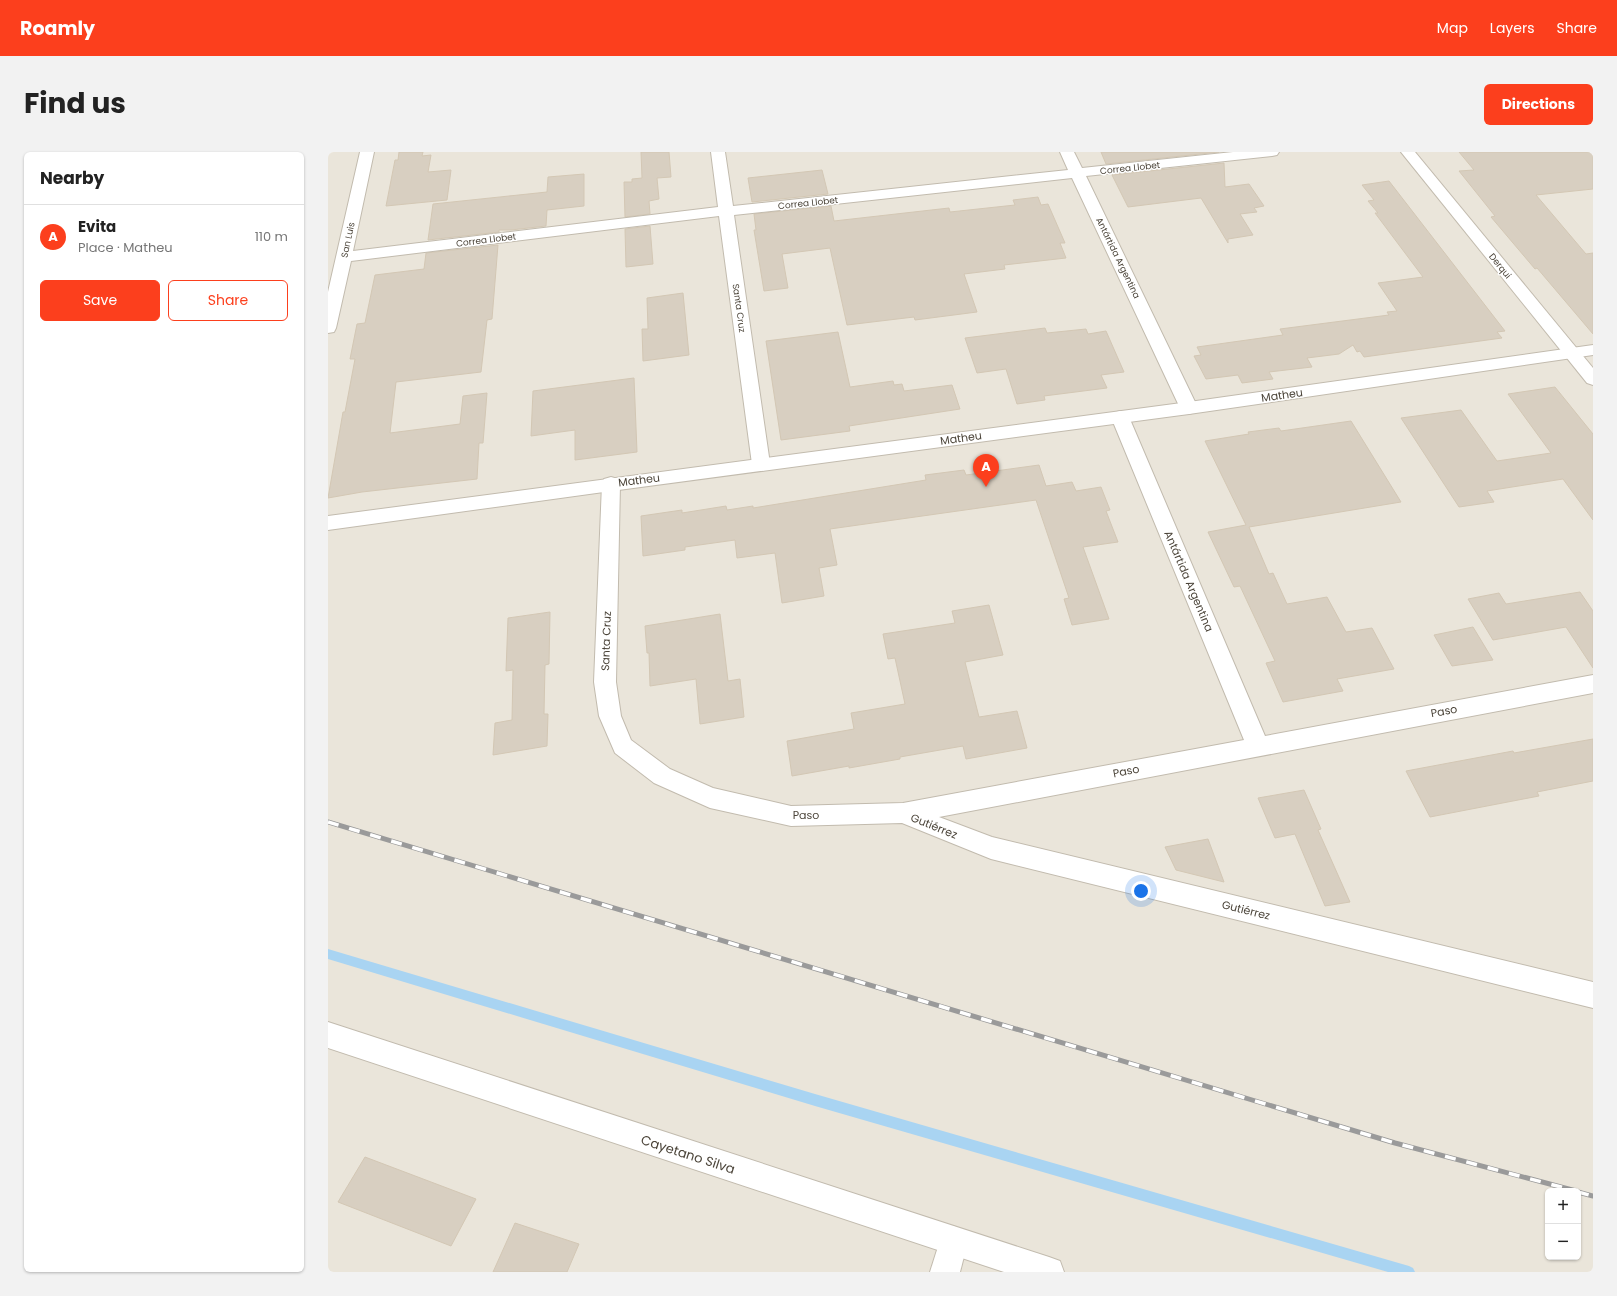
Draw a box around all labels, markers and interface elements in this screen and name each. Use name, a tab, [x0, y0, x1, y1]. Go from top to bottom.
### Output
text: Roamly	[20, 15, 95, 42]
text: Map	[1437, 18, 1468, 38]
text: Layers	[1490, 18, 1534, 38]
text: Share	[1556, 18, 1597, 38]
text: Find us	[24, 84, 126, 123]
button: Directions	[1484, 84, 1593, 125]
street label: Correa Llobet	[1099, 159, 1161, 177]
text: Nearby	[40, 166, 104, 190]
street label: Correa Llobet	[777, 194, 839, 212]
street label: Antártida Argentina	[1093, 215, 1143, 301]
text: Evita	[78, 216, 116, 237]
street label: San Luis	[338, 221, 358, 259]
text: A	[48, 227, 58, 246]
text: 110 m	[255, 227, 288, 246]
street label: Correa Llobet	[455, 230, 517, 250]
text: Place · Matheu	[78, 238, 173, 257]
street label: Derqui	[1486, 251, 1514, 281]
button: Save	[40, 280, 160, 321]
button: Share	[168, 280, 288, 321]
street label: Santa Cruz	[730, 283, 748, 333]
street label: Matheu	[1260, 384, 1304, 406]
street label: Matheu	[939, 427, 983, 449]
pin: A	[973, 454, 999, 487]
street label: Matheu	[617, 470, 661, 490]
street label: Antártida Argentina	[1160, 528, 1218, 634]
street label: Santa Cruz	[597, 611, 615, 671]
street label: Paso	[1430, 701, 1458, 721]
street label: Paso	[1111, 761, 1141, 781]
street label: Paso	[793, 807, 819, 823]
street label: Gutiérrez	[908, 809, 960, 843]
your location	[1131, 881, 1151, 901]
street label: Gutiérrez	[1220, 896, 1272, 924]
street label: Cayetano Silva	[638, 1130, 737, 1179]
map controls	[1545, 1188, 1581, 1260]
button: +	[1545, 1188, 1581, 1224]
button: −	[1545, 1224, 1581, 1260]

